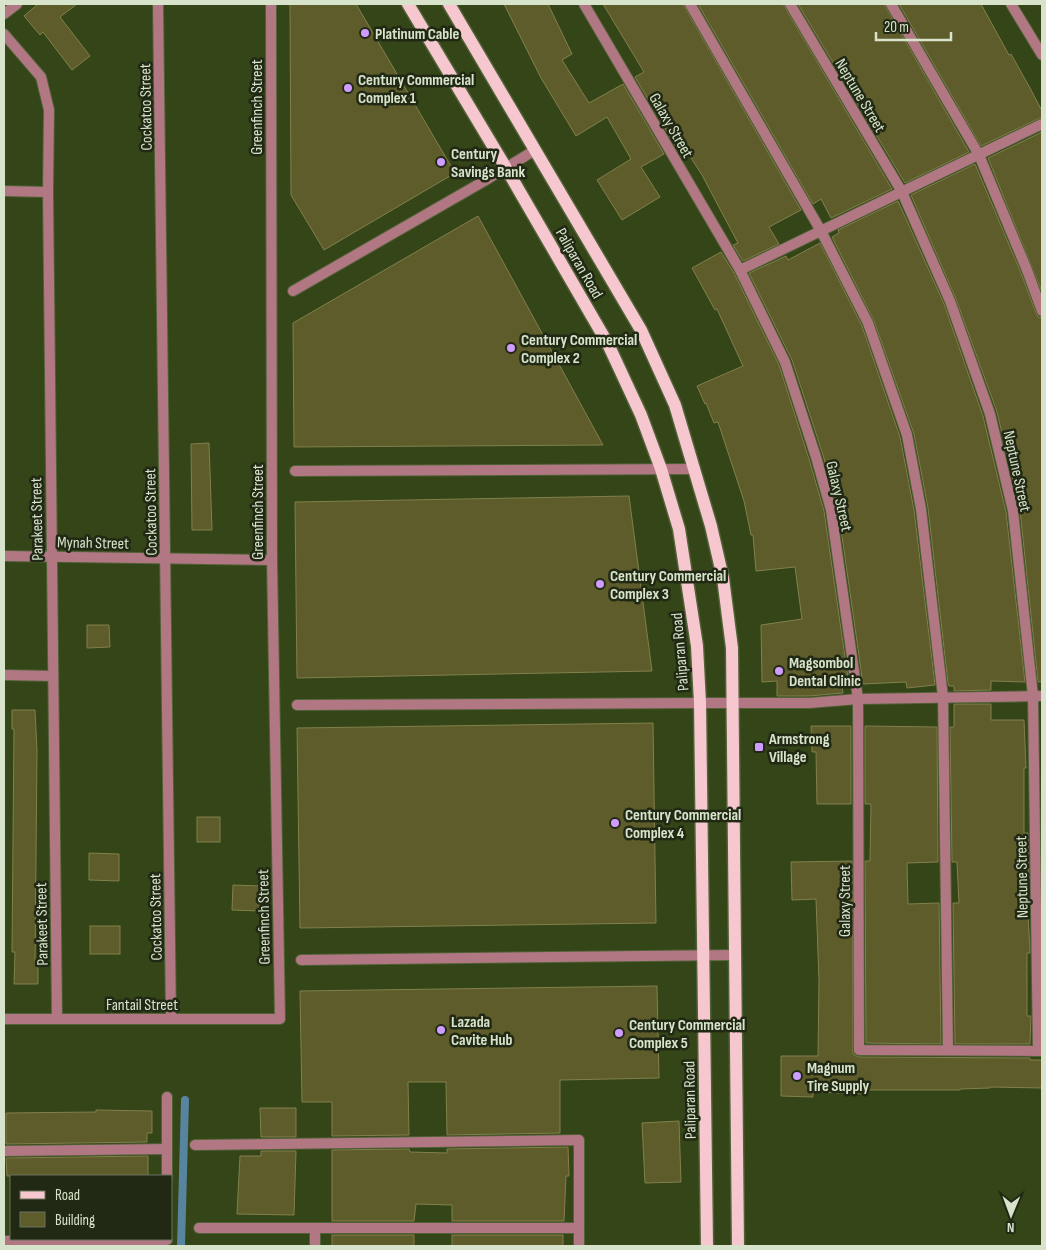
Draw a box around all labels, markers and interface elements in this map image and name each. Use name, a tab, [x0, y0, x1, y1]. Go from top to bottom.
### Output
scale bar	[876, 10, 951, 42]
text: 20 m	[884, 18, 909, 37]
place label: Platinum Cable	[375, 25, 460, 44]
marker: Platinum Cable	[359, 27, 371, 39]
street label: Neptune Street	[830, 56, 889, 136]
street label: Greenfinch Street	[248, 59, 267, 155]
street label: Cockatoo Street	[136, 63, 157, 151]
place label: Century Commercial Complex 1	[358, 71, 474, 108]
marker: Century Commercial Complex 1	[342, 82, 354, 94]
street label: Galaxy Street	[645, 90, 697, 162]
place label: Century Savings Bank	[451, 145, 525, 182]
marker: Century Savings Bank	[435, 156, 447, 168]
street label: Paliparan Road	[551, 225, 607, 302]
place label: Century Commercial Complex 2	[521, 331, 637, 368]
marker: Century Commercial Complex 2	[505, 342, 517, 354]
street label: Neptune Street	[999, 429, 1034, 514]
street label: Galaxy Street	[821, 459, 856, 534]
street label: Greenfinch Street	[249, 464, 268, 560]
street label: Cockatoo Street	[141, 468, 162, 556]
street label: Parakeet Street	[27, 477, 48, 561]
street label: Mynah Street	[57, 533, 129, 554]
place label: Century Commercial Complex 3	[610, 567, 726, 604]
marker: Century Commercial Complex 3	[594, 578, 606, 590]
street label: Paliparan Road	[668, 612, 693, 692]
place label: Magsombol Dental Clinic	[789, 654, 861, 691]
marker: Magsombol Dental Clinic	[773, 665, 785, 677]
place label: Armstrong Village	[768, 730, 830, 767]
marker: Armstrong Village	[753, 741, 765, 753]
place label: Century Commercial Complex 4	[625, 806, 741, 843]
marker: Century Commercial Complex 4	[609, 817, 621, 829]
street label: Neptune Street	[1012, 836, 1033, 918]
street label: Galaxy Street	[836, 865, 855, 937]
street label: Greenfinch Street	[254, 869, 275, 965]
street label: Cockatoo Street	[146, 873, 167, 961]
street label: Parakeet Street	[32, 882, 53, 966]
street label: Fantail Street	[106, 996, 178, 1015]
place label: Lazada Cavite Hub	[451, 1013, 512, 1050]
place label: Century Commercial Complex 5	[629, 1016, 745, 1053]
marker: Lazada Cavite Hub	[435, 1024, 447, 1036]
marker: Century Commercial Complex 5	[613, 1027, 625, 1039]
place label: Magnum Tire Supply	[807, 1059, 870, 1096]
street label: Paliparan Road	[680, 1061, 701, 1139]
marker: Magnum Tire Supply	[791, 1070, 803, 1082]
legend	[10, 1175, 172, 1240]
text: Road	[55, 1186, 80, 1205]
north arrow	[986, 1190, 1036, 1240]
text: Building	[55, 1211, 95, 1230]
text: N	[1007, 1219, 1015, 1236]

